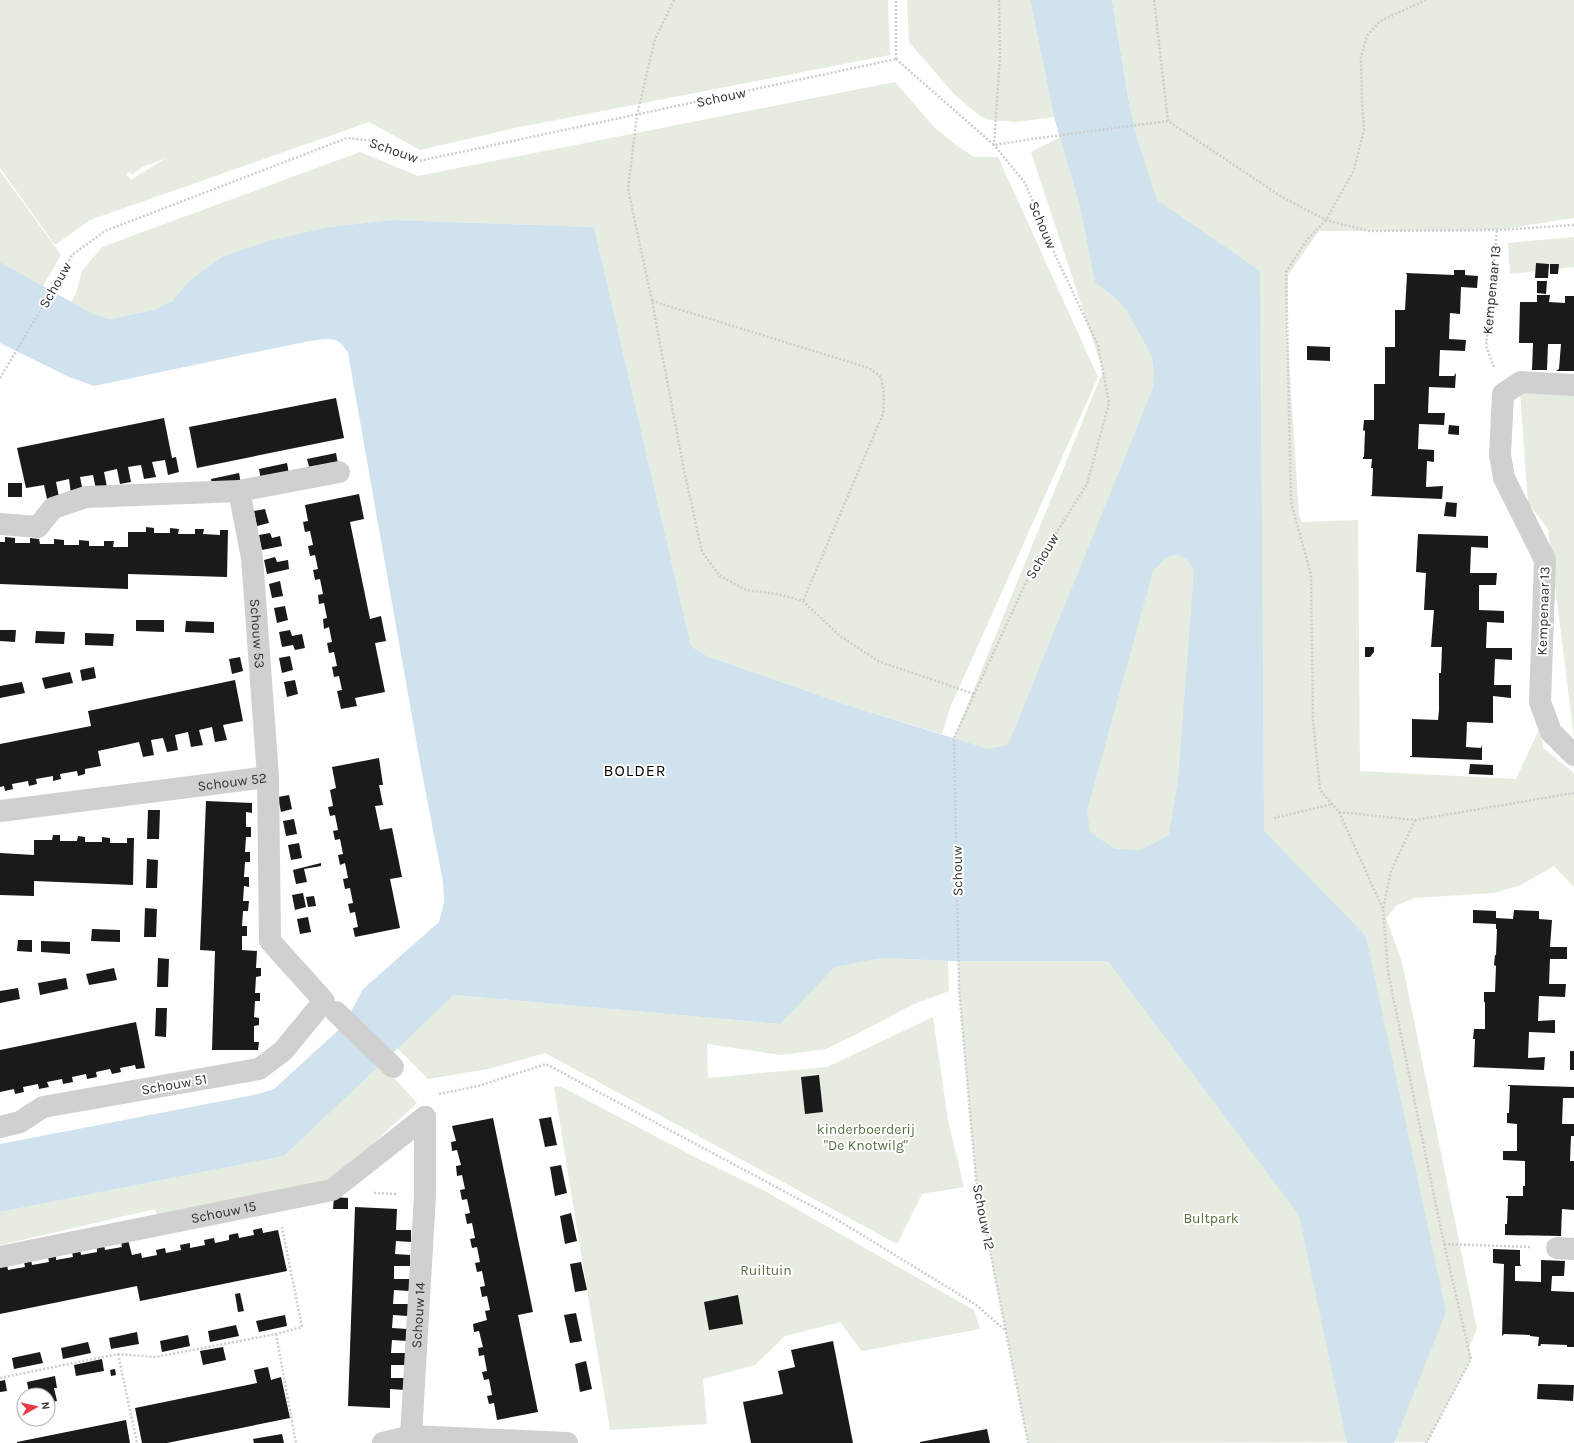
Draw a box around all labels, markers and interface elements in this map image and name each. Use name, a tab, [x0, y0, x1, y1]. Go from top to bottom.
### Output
street label: Schouw	[695, 84, 748, 111]
street label: Schouw	[367, 134, 420, 167]
street label: Schouw	[1025, 199, 1060, 252]
street label: Kempenaar 13	[1479, 244, 1505, 335]
street label: Schouw	[35, 259, 75, 311]
street label: Schouw	[1022, 530, 1063, 582]
street label: Kempenaar 13	[1533, 566, 1554, 656]
street label: Schouw 53	[246, 598, 268, 669]
district label: BOLDER	[603, 761, 667, 780]
street label: Schouw 52	[197, 769, 268, 795]
street label: Schouw	[949, 846, 966, 896]
street label: Schouw 51	[140, 1070, 208, 1099]
park label: kinderboerderij "De Knotwilg"	[817, 1121, 915, 1154]
street label: Schouw 12	[969, 1183, 998, 1251]
street label: Schouw 15	[189, 1197, 258, 1227]
park label: Bultpark	[1183, 1210, 1239, 1227]
park label: Ruiltuin	[740, 1262, 792, 1279]
street label: Schouw 14	[408, 1281, 429, 1349]
north arrow	[16, 1387, 56, 1427]
text: N	[38, 1401, 52, 1410]

